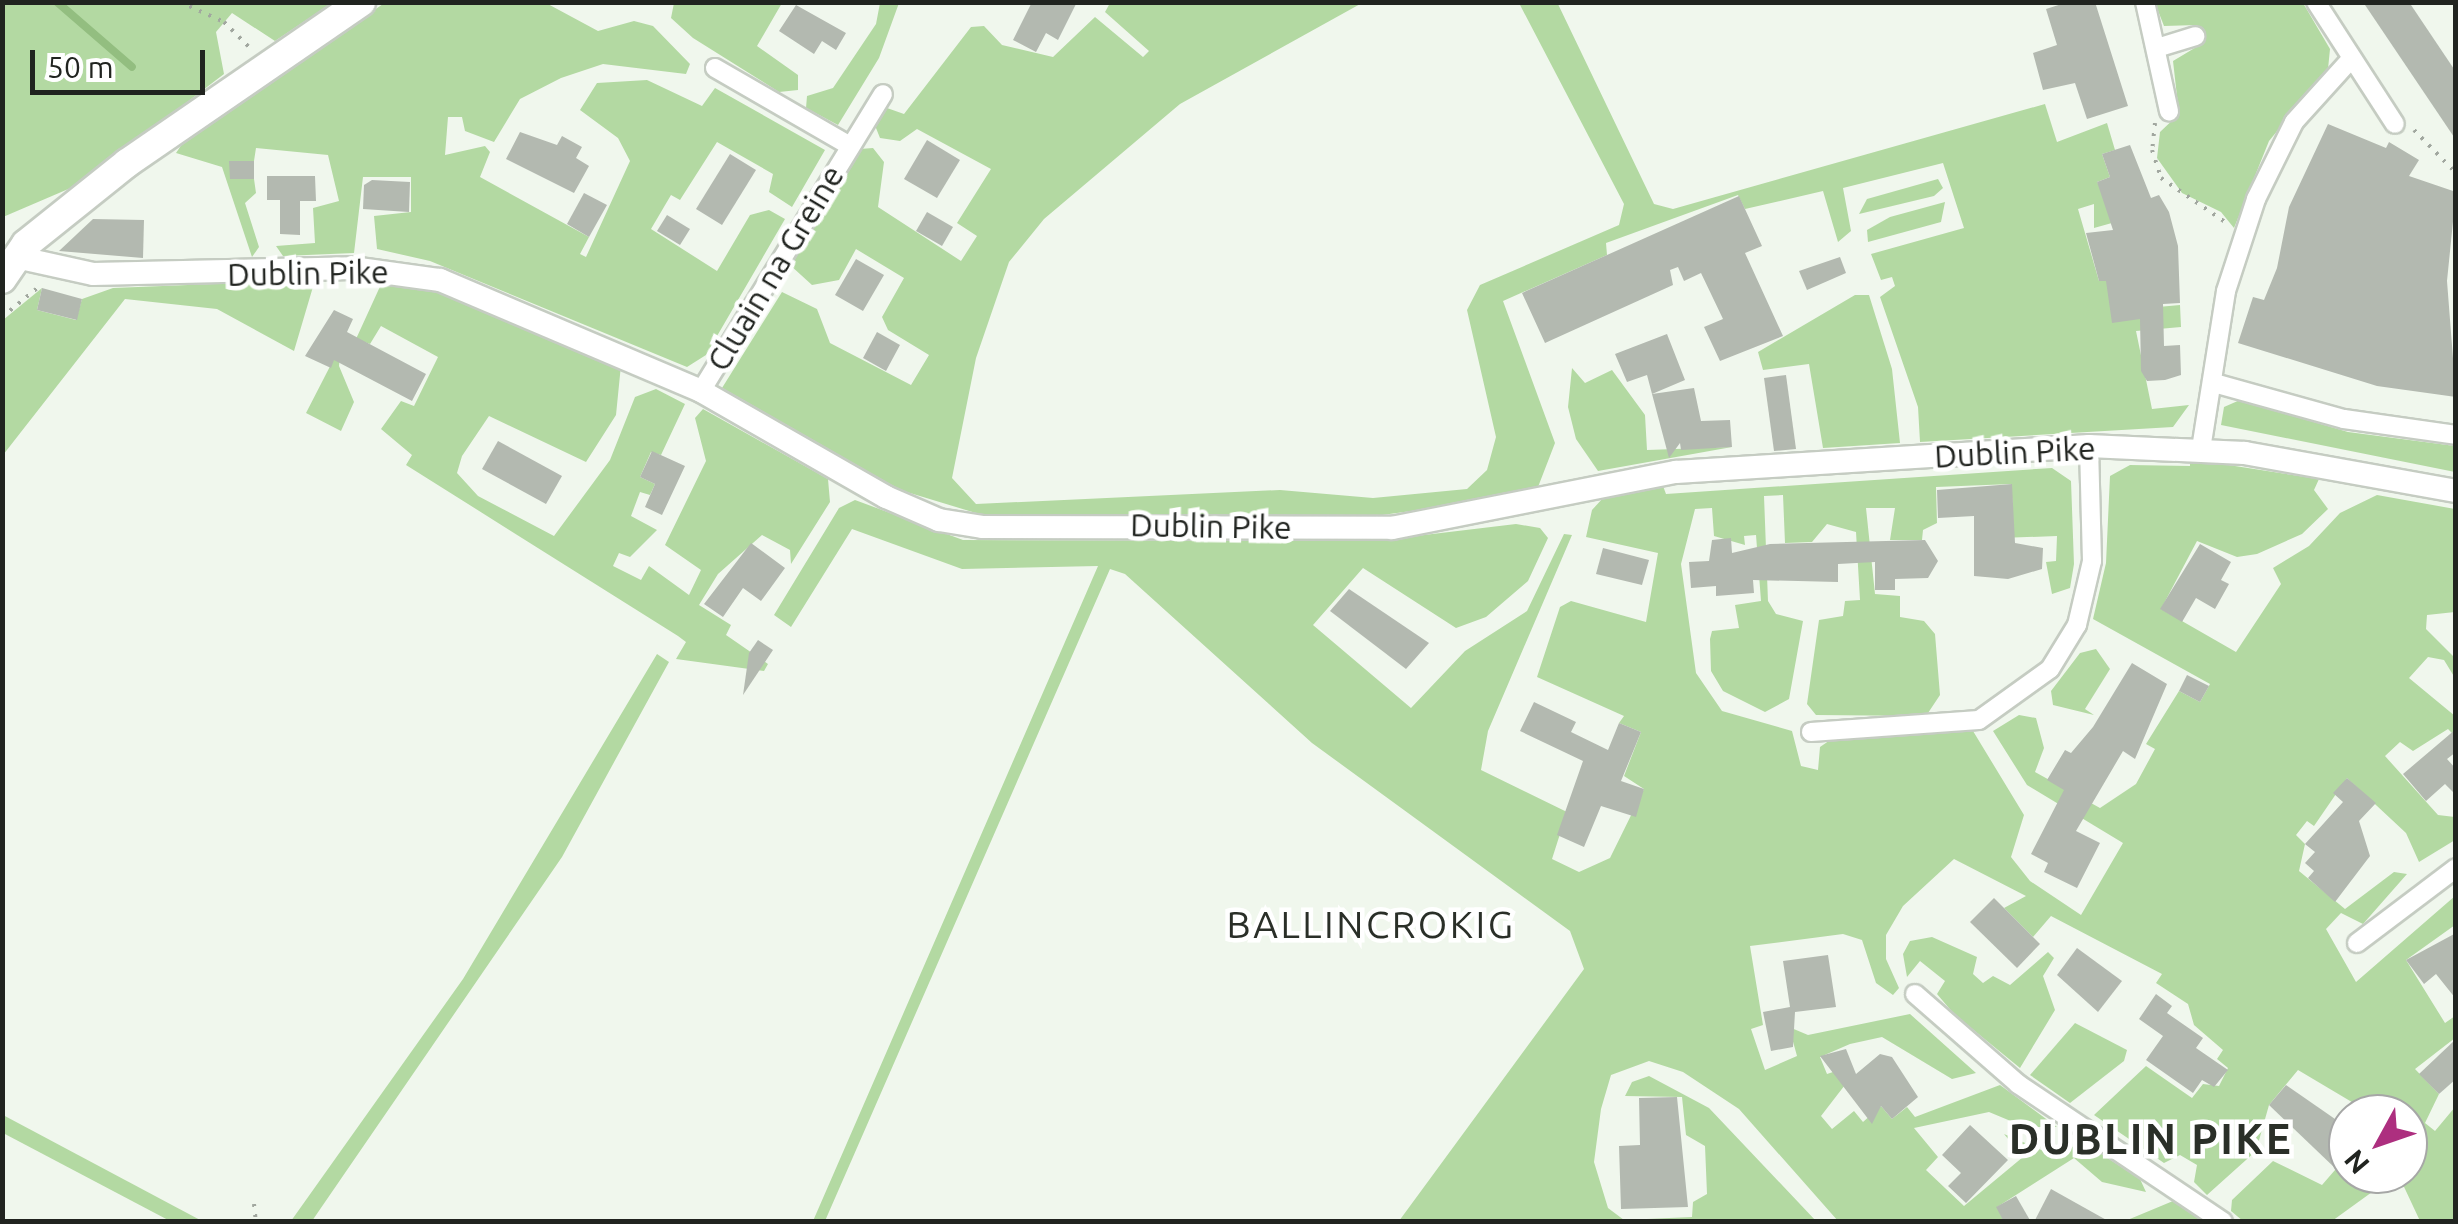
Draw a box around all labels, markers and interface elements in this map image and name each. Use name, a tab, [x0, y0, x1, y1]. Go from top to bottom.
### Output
scale bar	[35, 30, 210, 92]
text: 50 m	[47, 50, 114, 84]
street label: Cluain na Greine	[699, 158, 851, 378]
street label: Dublin Pike	[227, 252, 389, 294]
street label: Dublin Pike	[1933, 429, 2097, 475]
street label: Dublin Pike	[1130, 505, 1292, 547]
district label: BALLINCROKIG	[1227, 902, 1515, 948]
north arrow	[2328, 1094, 2428, 1194]
district label: DUBLIN PIKE	[2009, 1114, 2293, 1164]
text: N	[2338, 1144, 2375, 1180]

